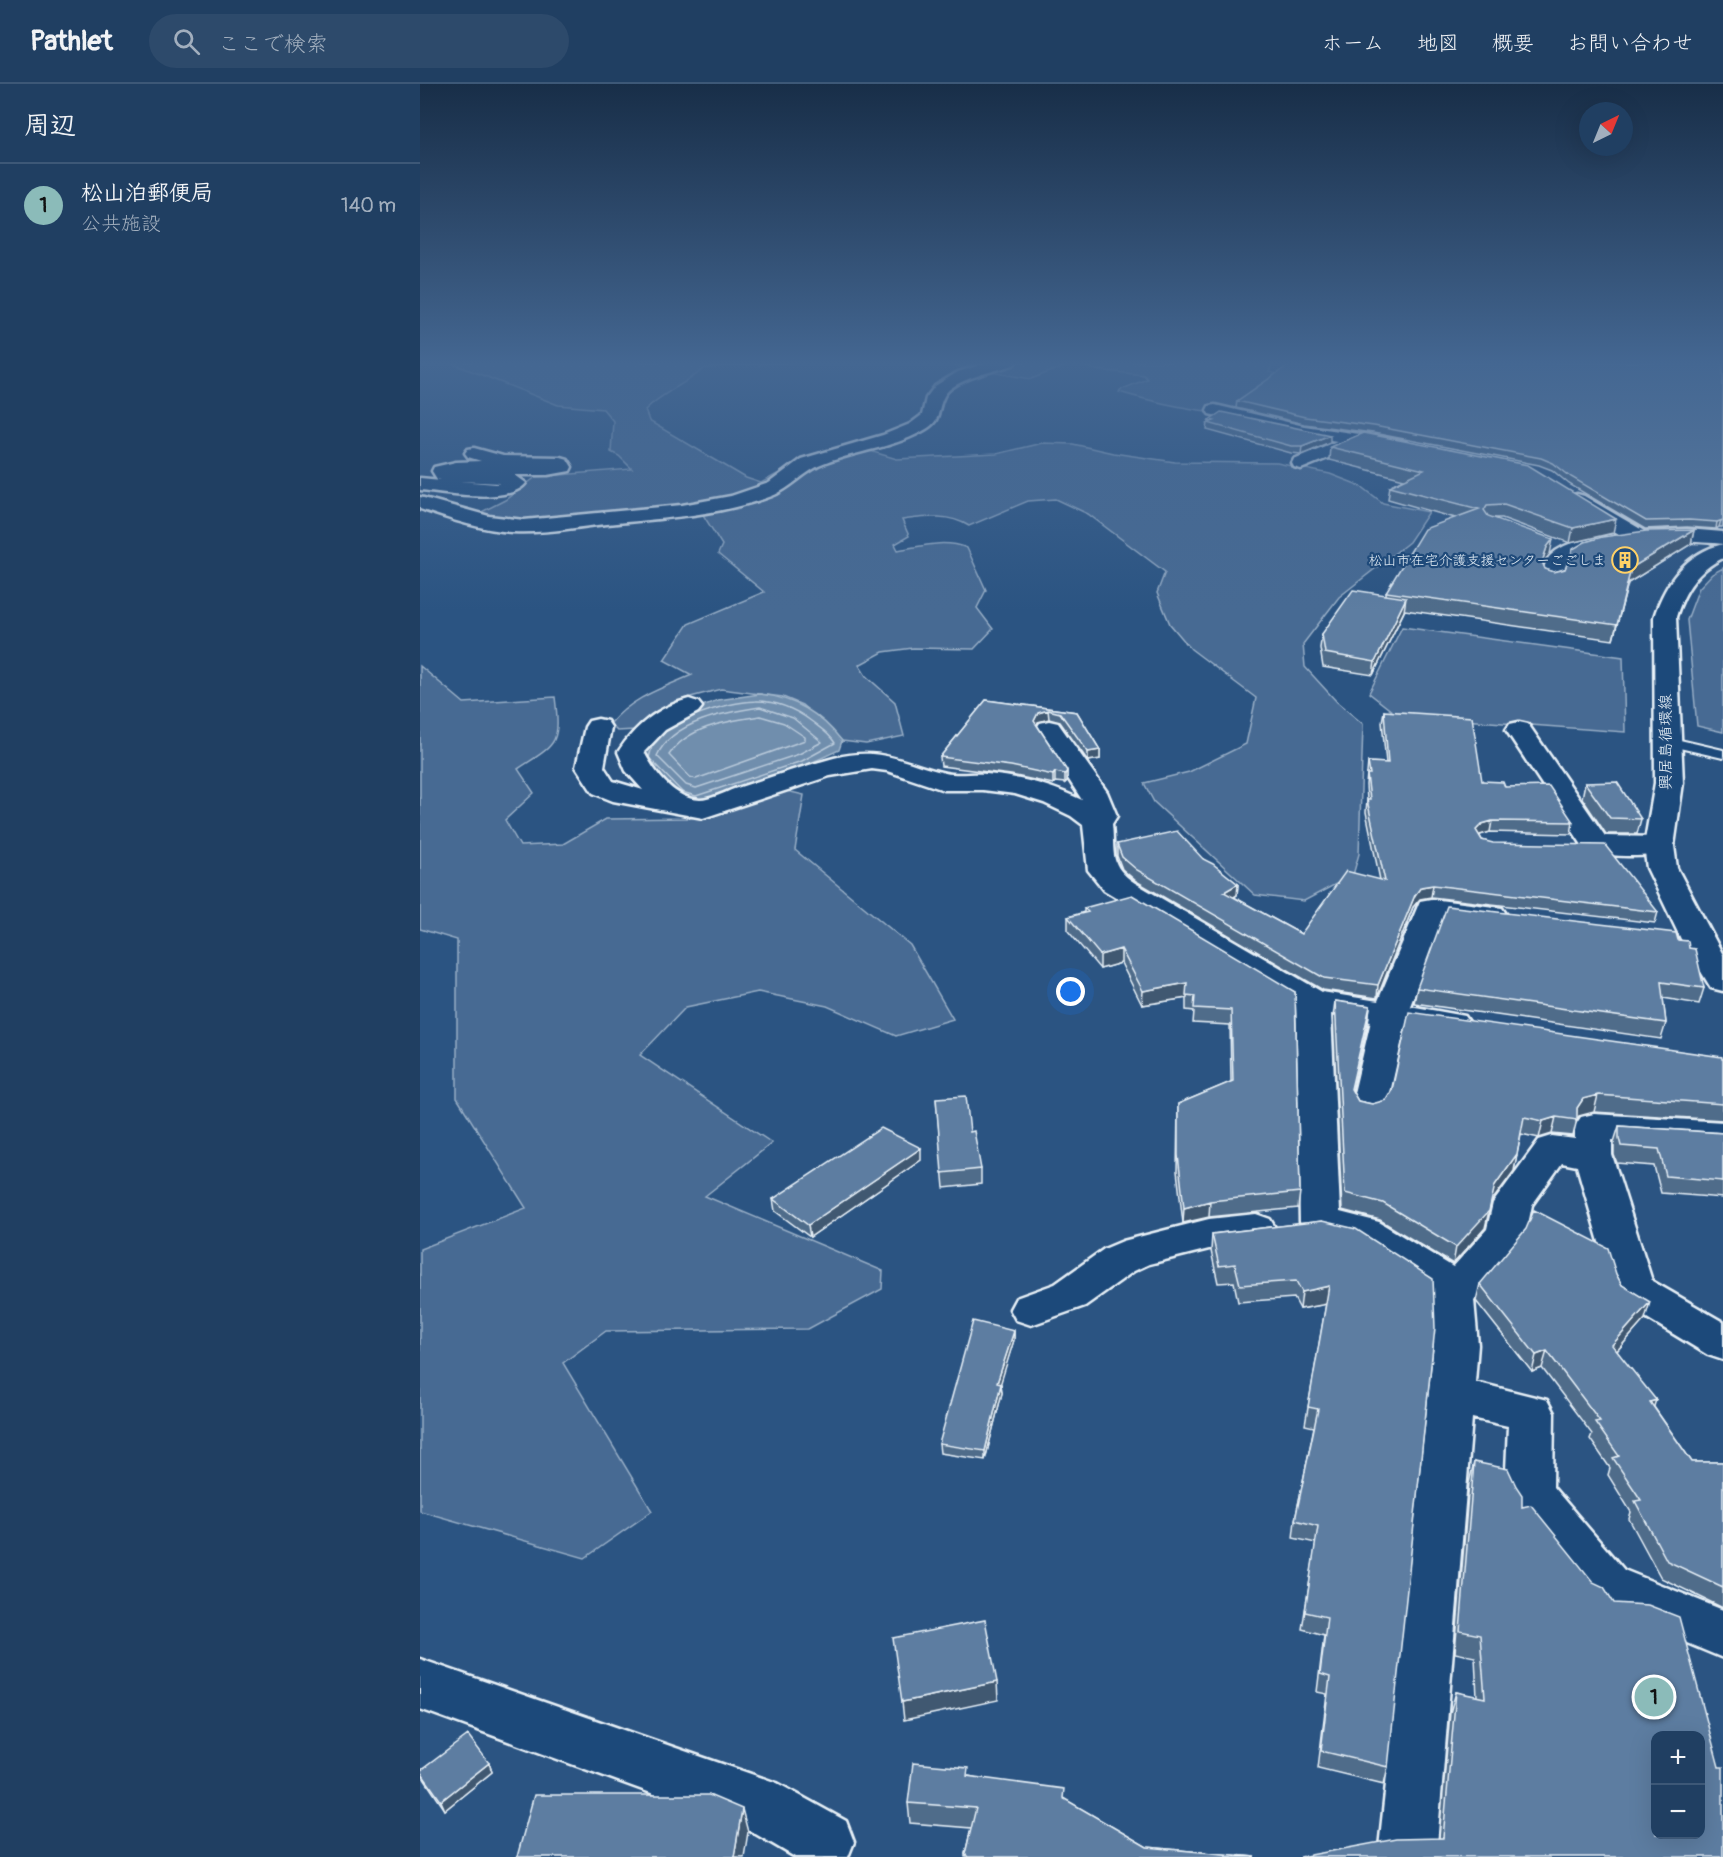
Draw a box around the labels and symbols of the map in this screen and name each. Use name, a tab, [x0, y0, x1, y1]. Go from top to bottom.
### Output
north arrow	[1579, 102, 1633, 156]
building icon: 松山市在宅介護支援センターごごしま	[1610, 545, 1640, 575]
place label: 松山市在宅介護支援センターごごしま	[1369, 552, 1606, 569]
street label: 興居島循環線	[1656, 694, 1676, 790]
your location	[1056, 977, 1085, 1006]
pin: 1	[1634, 1674, 1674, 1720]

